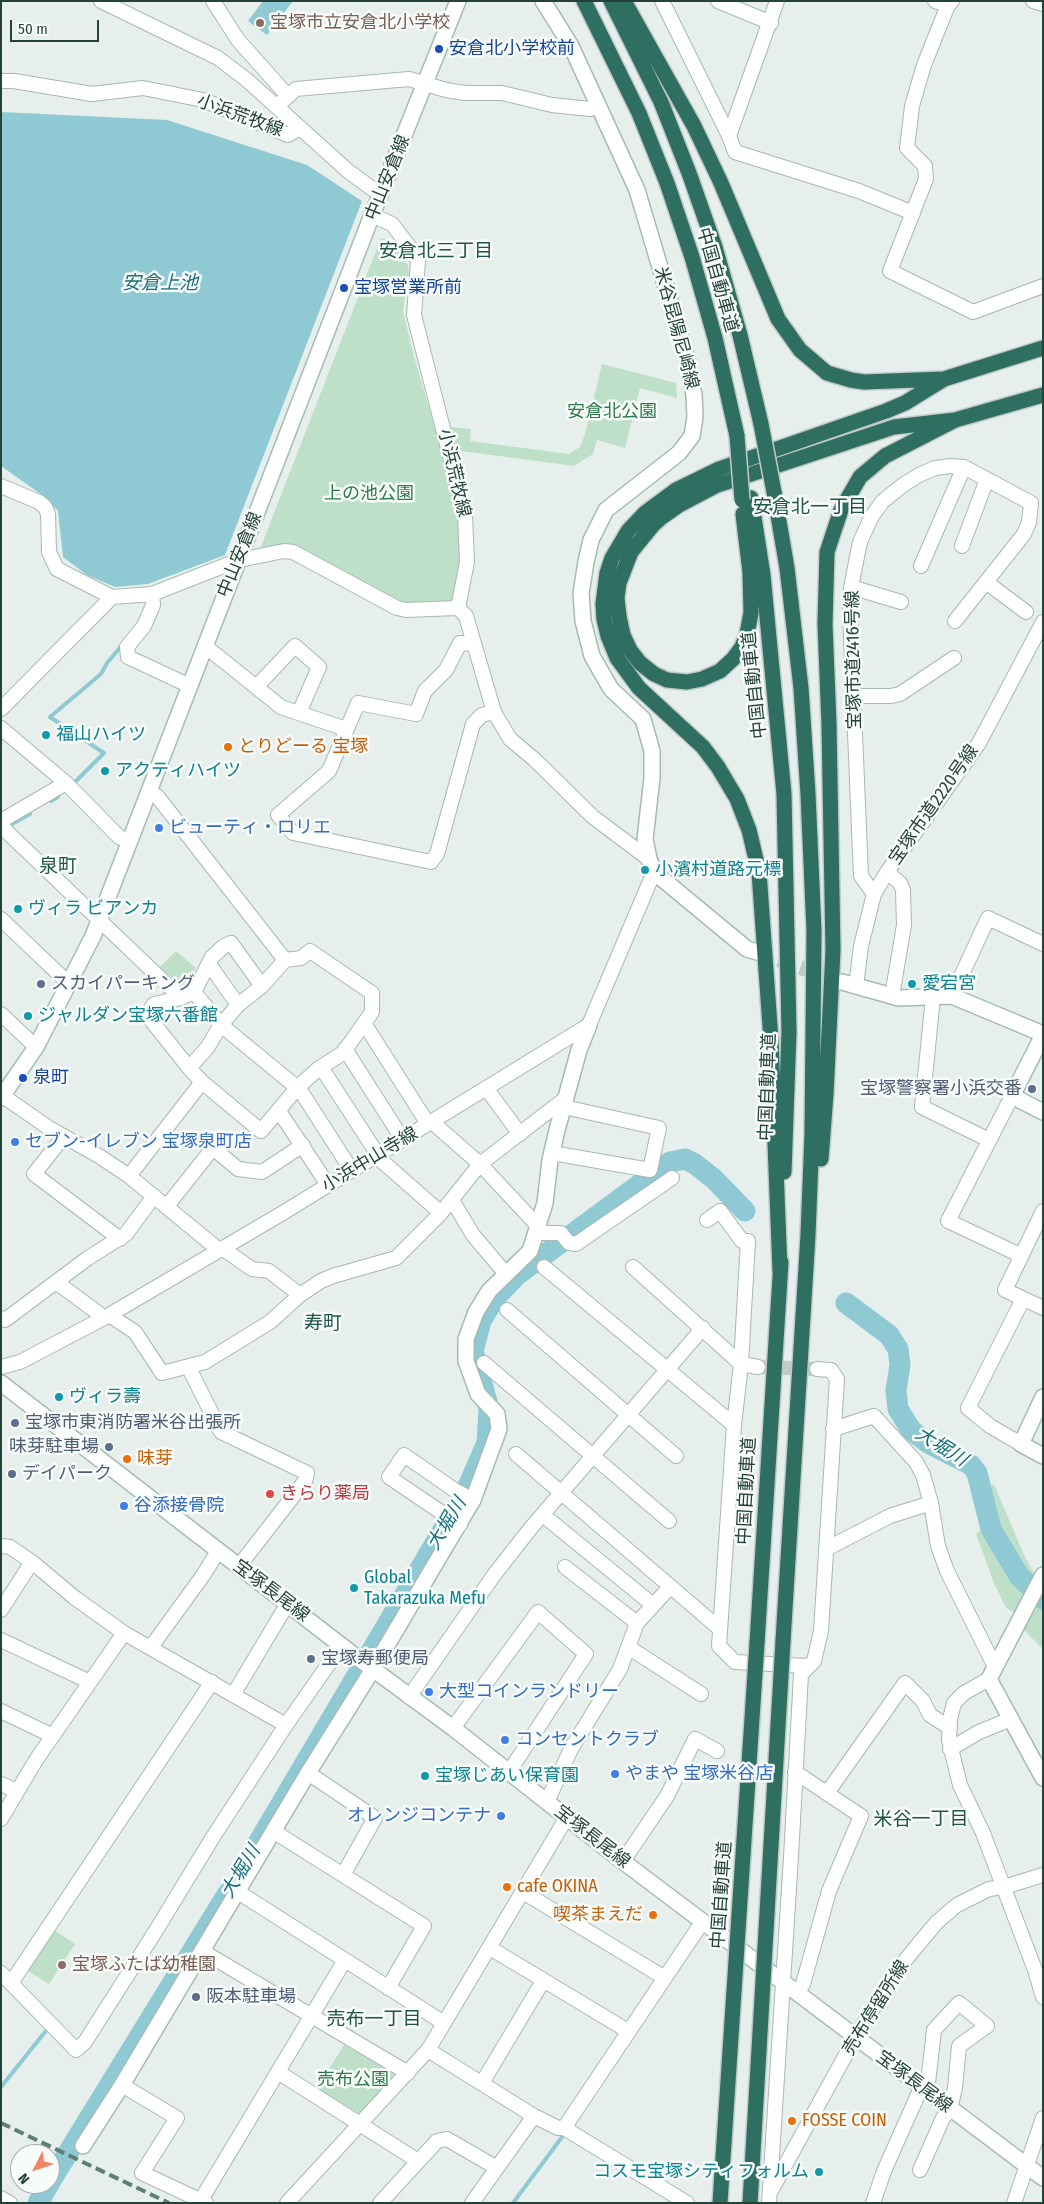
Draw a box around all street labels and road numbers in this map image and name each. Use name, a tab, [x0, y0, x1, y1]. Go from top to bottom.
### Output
street label: 小浜荒牧線	[194, 90, 286, 142]
street label: 中山安倉線	[361, 132, 415, 224]
street label: 中国自動車道	[692, 225, 742, 335]
street label: 米谷昆陽尼崎線	[649, 264, 703, 392]
street label: 小浜荒牧線	[433, 427, 475, 519]
street label: 中山安倉線	[213, 509, 267, 601]
street label: 宝塚市道2416号線	[842, 590, 866, 730]
street label: 中国自動車道	[739, 630, 771, 740]
street label: 宝塚市道2220号線	[885, 741, 983, 869]
street label: 中国自動車道	[755, 1033, 781, 1141]
street label: 小浜中山寺線	[318, 1123, 422, 1197]
street label: 中国自動車道	[733, 1437, 761, 1545]
street label: 宝塚長尾線	[229, 1555, 313, 1627]
street label: 宝塚長尾線	[550, 1801, 634, 1873]
street label: 中国自動車道	[707, 1840, 737, 1950]
street label: 売布停留所線	[838, 1956, 914, 2060]
street label: 宝塚長尾線	[872, 2046, 956, 2118]

